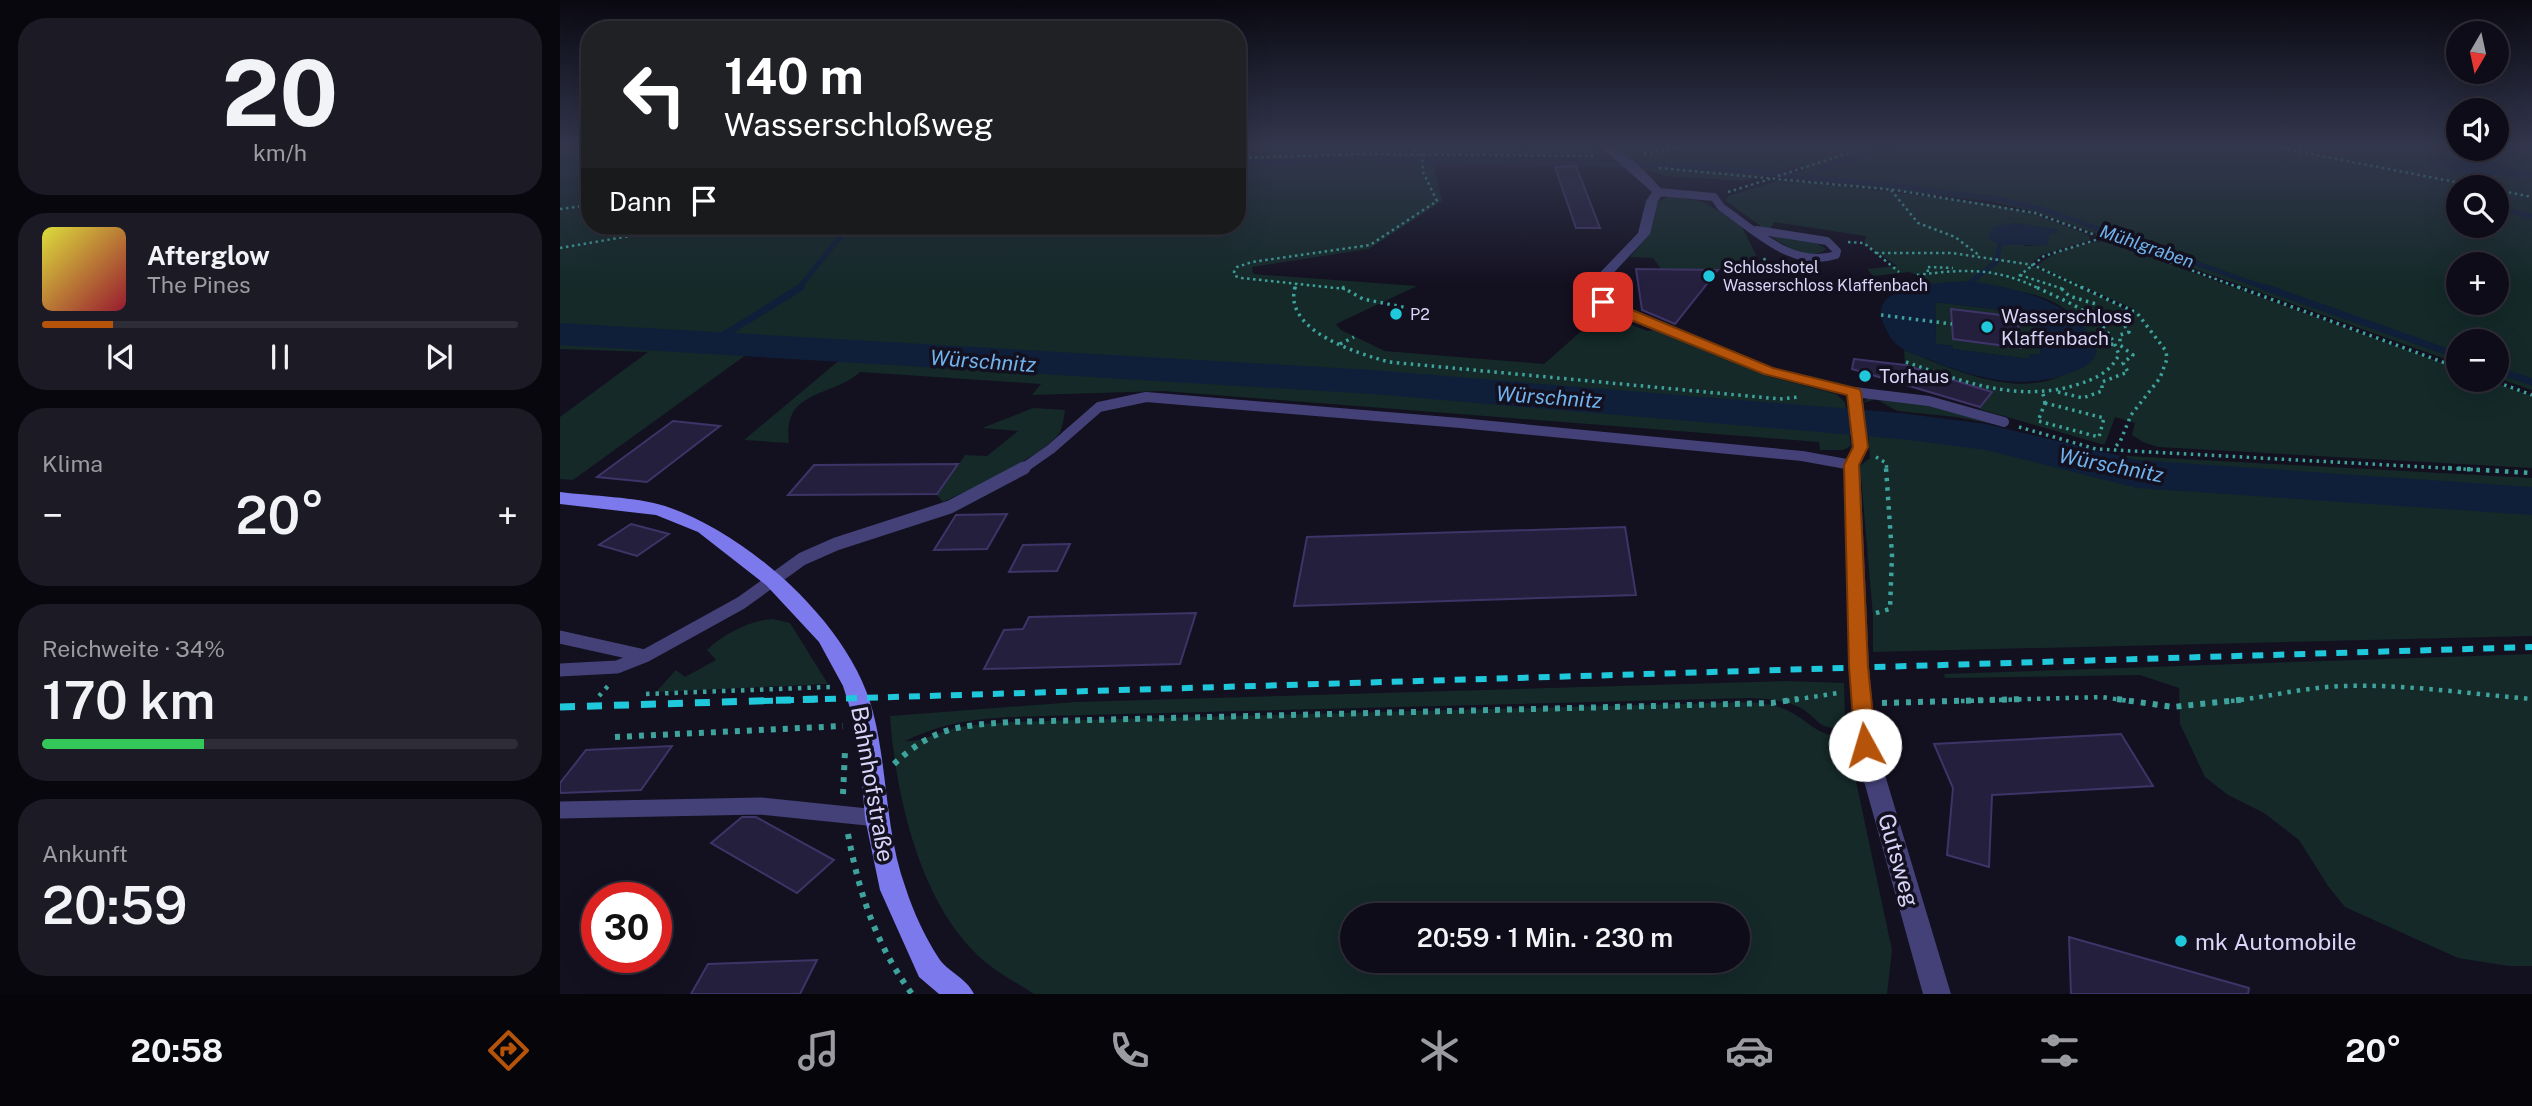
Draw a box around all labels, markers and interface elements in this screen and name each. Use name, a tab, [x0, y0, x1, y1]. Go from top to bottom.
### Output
north arrow	[2446, 21, 2510, 84]
map controls	[2446, 21, 2509, 392]
text: 20	[222, 40, 338, 146]
text: 140 m	[724, 47, 864, 105]
icon: left	[609, 49, 700, 140]
button: sound	[2446, 98, 2509, 161]
text: Wasserschloßweg	[724, 106, 994, 143]
text: km/h	[253, 139, 307, 166]
button: search	[2446, 175, 2509, 238]
icon: arrive	[685, 182, 723, 220]
text: Dann	[609, 186, 671, 217]
water label: Mühlgraben	[2097, 220, 2197, 272]
text: Afterglow	[147, 240, 270, 271]
button: +	[2446, 252, 2509, 315]
place label: Schlosshotel Wasserschloss Klaffenbach	[1723, 258, 1928, 295]
marker: Schlosshotel Wasserschloss Klaffenbach	[1701, 268, 1717, 284]
text: The Pines	[147, 271, 251, 298]
pin	[1573, 272, 1633, 332]
icon: arrive	[1584, 283, 1622, 321]
place label: P2	[1410, 305, 1430, 324]
place label: Wasserschloss Klaffenbach	[2001, 305, 2132, 349]
marker: P2	[1388, 306, 1404, 322]
marker: Wasserschloss Klaffenbach	[1979, 319, 1995, 335]
button: −	[2446, 329, 2509, 392]
icon: previous	[102, 338, 140, 376]
icon: pause	[261, 338, 299, 376]
icon: next	[420, 338, 458, 376]
water label: Würschnitz	[929, 345, 1037, 377]
place label: Torhaus	[1879, 365, 1949, 387]
marker: Torhaus	[1857, 368, 1873, 384]
water label: Würschnitz	[1495, 381, 1603, 413]
water label: Würschnitz	[2056, 443, 2166, 487]
text: Klima	[42, 450, 103, 477]
text: 20°	[235, 485, 325, 546]
text: −	[42, 493, 63, 538]
text: +	[497, 493, 518, 538]
text: Reichweite · 34%	[42, 635, 225, 662]
text: 170 km	[42, 670, 215, 731]
street label: Bahnhofstraße	[846, 704, 900, 864]
position arrow	[1828, 708, 1902, 782]
street label: Gutsweg	[1873, 810, 1925, 910]
text: Ankunft	[42, 840, 128, 867]
text: 20:59	[42, 875, 188, 936]
speed limit sign: 30	[581, 882, 672, 973]
text: 20:59 · 1 Min. · 230 m	[1417, 922, 1673, 953]
place label: mk Automobile	[2195, 928, 2356, 955]
marker: mk Automobile	[2173, 933, 2189, 949]
icon: directions	[484, 1026, 533, 1075]
icon: music	[794, 1026, 843, 1075]
icon: phone	[1105, 1026, 1154, 1075]
icon: climate	[1415, 1026, 1464, 1075]
icon: car	[1725, 1026, 1774, 1075]
icon: filters	[2035, 1026, 2084, 1075]
text: 20:58	[131, 1032, 223, 1069]
text: 20°	[2345, 1032, 2401, 1069]

